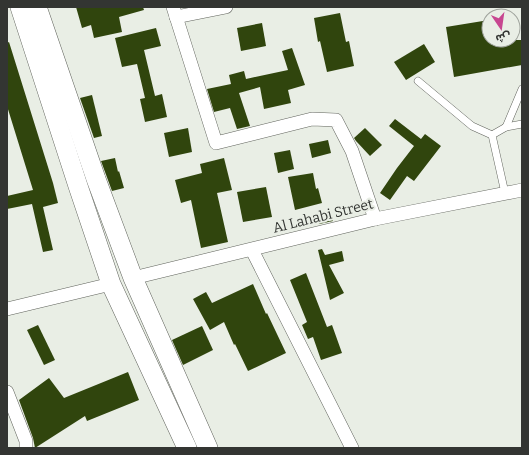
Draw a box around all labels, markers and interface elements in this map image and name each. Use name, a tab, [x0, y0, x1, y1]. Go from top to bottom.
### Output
north arrow	[481, 8, 521, 48]
text: ش	[494, 29, 512, 45]
street label: Al Lahabi Street	[271, 195, 375, 237]

